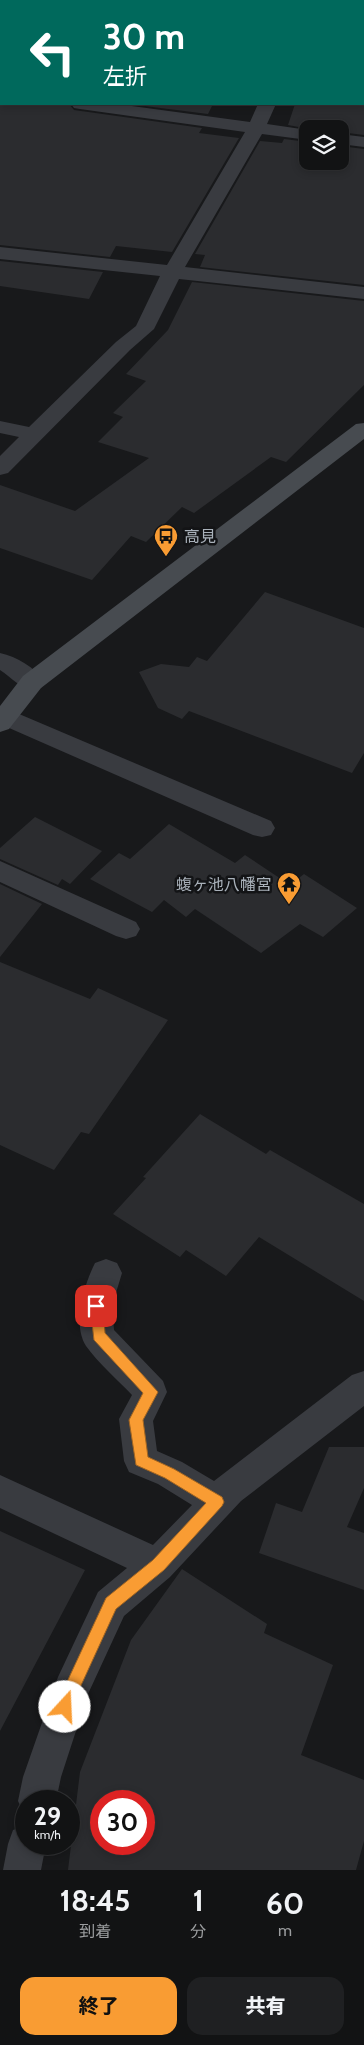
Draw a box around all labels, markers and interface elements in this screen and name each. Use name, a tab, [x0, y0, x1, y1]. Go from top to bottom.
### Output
text: 30 m	[103, 15, 185, 58]
icon: left	[20, 20, 85, 85]
text: 左折	[103, 63, 147, 90]
map controls	[299, 120, 349, 170]
button: layers	[299, 120, 349, 170]
bus stop icon: 高見	[153, 523, 179, 557]
place label: 高見	[184, 527, 216, 546]
temple icon: 蝮ヶ池八幡宮	[276, 871, 302, 905]
place label: 蝮ヶ池八幡宮	[176, 875, 272, 894]
pin	[75, 1285, 117, 1327]
icon: arrive	[82, 1292, 110, 1320]
position arrow	[38, 1680, 90, 1732]
speed limit sign: 30	[90, 1790, 155, 1855]
text: 29	[34, 1801, 61, 1831]
text: km/h	[34, 1827, 61, 1842]
text: 18:45	[60, 1882, 130, 1919]
text: 1	[193, 1882, 204, 1919]
text: 60	[266, 1885, 304, 1922]
text: m	[278, 1921, 292, 1940]
text: 到着	[79, 1922, 111, 1941]
text: 分	[190, 1922, 206, 1941]
button: 終了	[20, 1977, 177, 2035]
button: 共有	[187, 1977, 344, 2035]

